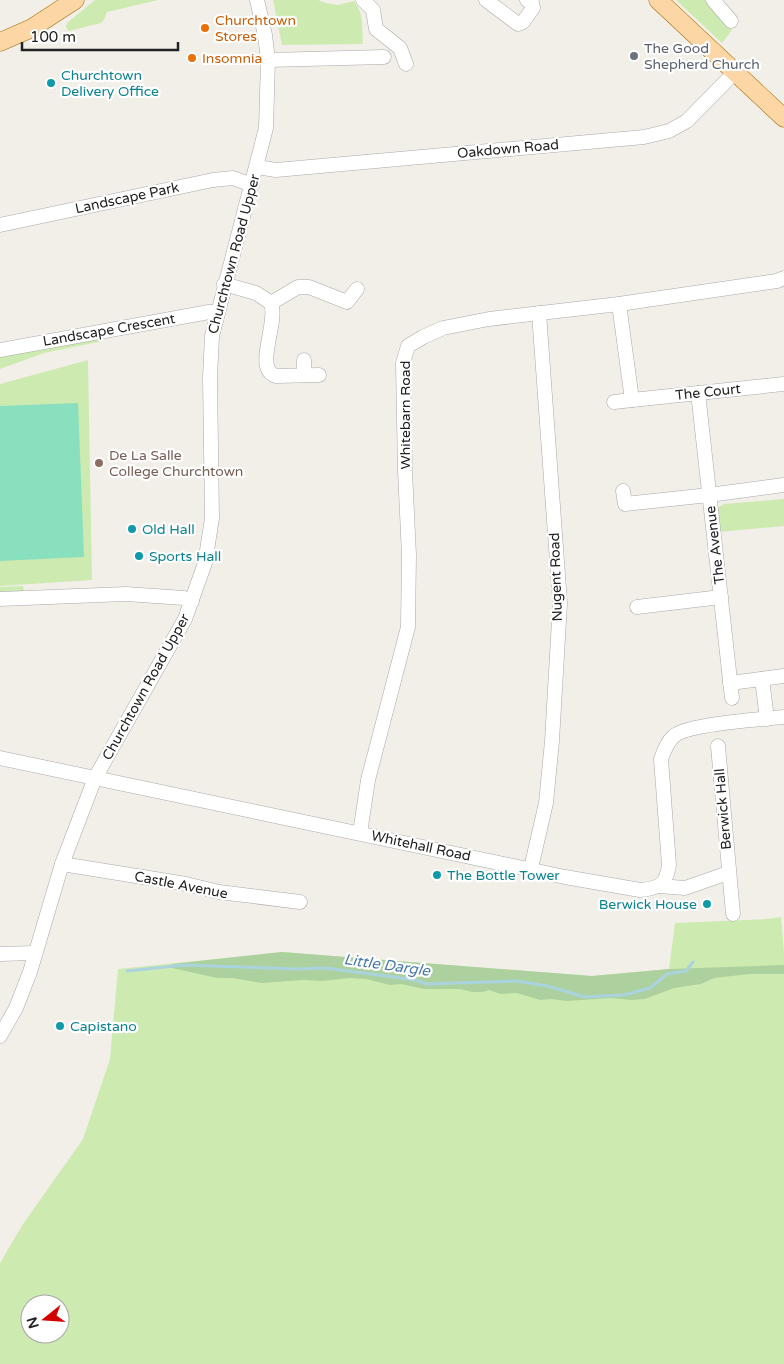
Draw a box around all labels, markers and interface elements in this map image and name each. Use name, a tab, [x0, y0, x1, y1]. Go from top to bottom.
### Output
place label: Churchtown Stores	[215, 12, 296, 45]
scale bar	[22, 20, 179, 52]
marker: Churchtown Stores	[199, 22, 211, 34]
text: 100 m	[30, 28, 76, 46]
place label: The Good Shepherd Church	[644, 40, 760, 73]
place label: Insomnia	[202, 50, 262, 67]
marker: The Good Shepherd Church	[628, 50, 640, 62]
marker: Insomnia	[186, 52, 198, 64]
place label: Churchtown Delivery Office	[61, 67, 159, 100]
marker: Churchtown Delivery Office	[45, 77, 57, 89]
street label: Oakdown Road	[456, 136, 560, 162]
street label: Churchtown Road Upper	[204, 172, 264, 336]
street label: Landscape Park	[74, 179, 181, 217]
street label: Landscape Crescent	[41, 310, 177, 350]
street label: Whitebarn Road	[397, 361, 414, 469]
street label: The Court	[674, 380, 742, 404]
place label: De La Salle College Churchtown	[109, 447, 243, 480]
marker: De La Salle College Churchtown	[93, 457, 105, 469]
street label: The Avenue	[702, 505, 728, 585]
place label: Old Hall	[142, 521, 195, 538]
marker: Old Hall	[126, 523, 138, 535]
street label: Nugent Road	[546, 532, 566, 622]
place label: Sports Hall	[149, 548, 221, 565]
marker: Sports Hall	[133, 550, 145, 562]
street label: Churchtown Road Upper	[99, 610, 194, 763]
street label: Berwick Hall	[711, 768, 735, 850]
street label: Whitehall Road	[370, 827, 472, 865]
place label: The Bottle Tower	[447, 867, 560, 884]
street label: Castle Avenue	[133, 868, 229, 902]
marker: The Bottle Tower	[431, 869, 443, 881]
place label: Berwick House	[599, 896, 697, 913]
marker: Berwick House	[701, 898, 713, 910]
water label: Little Dargle	[343, 950, 433, 980]
place label: Capistano	[70, 1018, 137, 1035]
marker: Capistano	[54, 1020, 66, 1032]
north arrow	[20, 1294, 70, 1344]
text: N	[23, 1315, 43, 1331]

